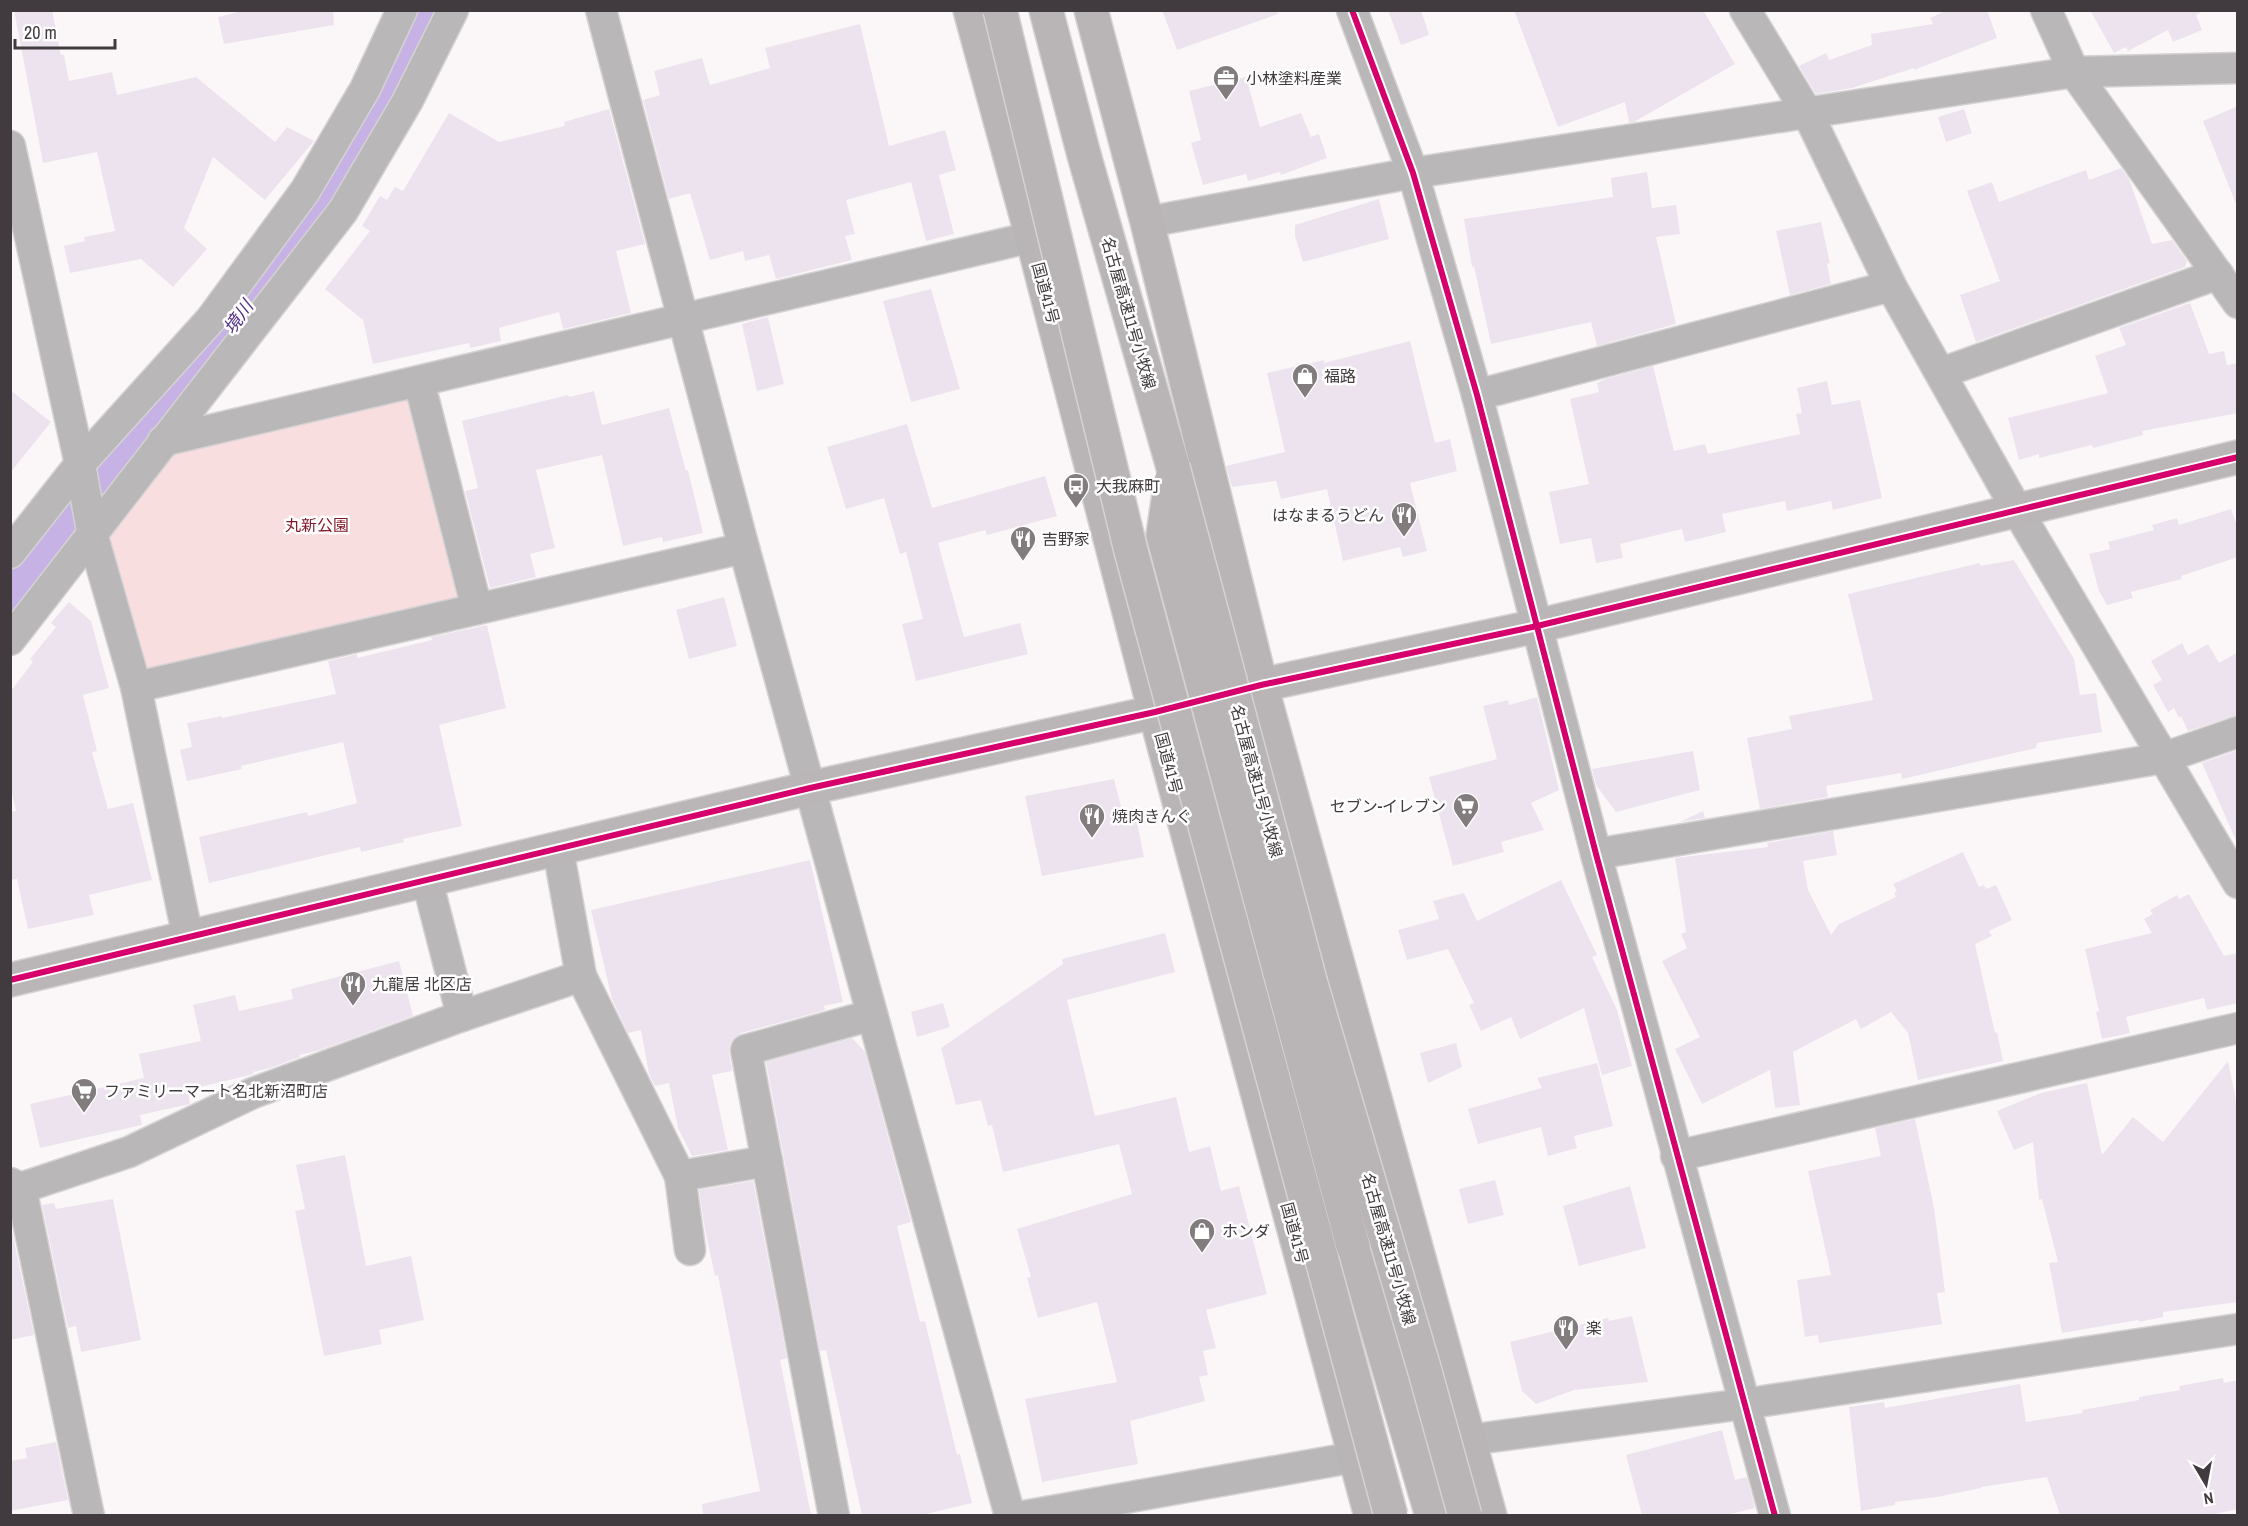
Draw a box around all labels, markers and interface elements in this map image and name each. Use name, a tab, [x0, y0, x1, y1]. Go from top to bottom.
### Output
scale bar	[15, 12, 116, 50]
text: 20 m	[24, 20, 57, 45]
office icon: 小林塗料産業	[1211, 63, 1241, 101]
place label: 小林塗料産業	[1246, 67, 1342, 89]
street label: 名古屋高速11号小牧線	[1097, 234, 1161, 392]
street label: 国道41号	[1027, 260, 1065, 326]
water label: 境川	[217, 293, 260, 339]
shop icon: 福路	[1290, 361, 1320, 399]
place label: 福路	[1324, 365, 1356, 387]
bus stop icon: 大我麻町	[1061, 471, 1091, 509]
place label: 大我麻町	[1096, 475, 1160, 497]
restaurant icon: はなまるうどん	[1389, 500, 1419, 538]
place label: はなまるうどん	[1272, 504, 1384, 526]
park label: 丸新公園	[285, 514, 349, 536]
restaurant icon: 吉野家	[1008, 524, 1038, 562]
place label: 吉野家	[1042, 528, 1090, 550]
street label: 名古屋高速11号小牧線	[1226, 702, 1288, 860]
street label: 国道41号	[1150, 730, 1188, 796]
supermarket icon: セブン-イレブン	[1451, 791, 1481, 829]
place label: セブン-イレブン	[1330, 795, 1446, 817]
restaurant icon: 焼肉きんぐ	[1077, 801, 1107, 839]
place label: 焼肉きんぐ	[1112, 805, 1192, 827]
restaurant icon: 九龍居 北区店	[338, 969, 368, 1007]
place label: 九龍居 北区店	[372, 973, 472, 995]
supermarket icon: ファミリーマート名北新沼町店	[69, 1076, 99, 1114]
place label: ファミリーマート名北新沼町店	[104, 1080, 328, 1102]
street label: 名古屋高速11号小牧線	[1357, 1170, 1421, 1328]
street label: 国道41号	[1276, 1200, 1314, 1266]
shop icon: ホンダ	[1187, 1216, 1217, 1254]
place label: ホンダ	[1222, 1220, 1270, 1242]
restaurant icon: 楽	[1551, 1313, 1581, 1351]
place label: 楽	[1586, 1317, 1602, 1339]
north arrow	[2176, 1454, 2236, 1514]
text: N	[2202, 1487, 2215, 1510]

